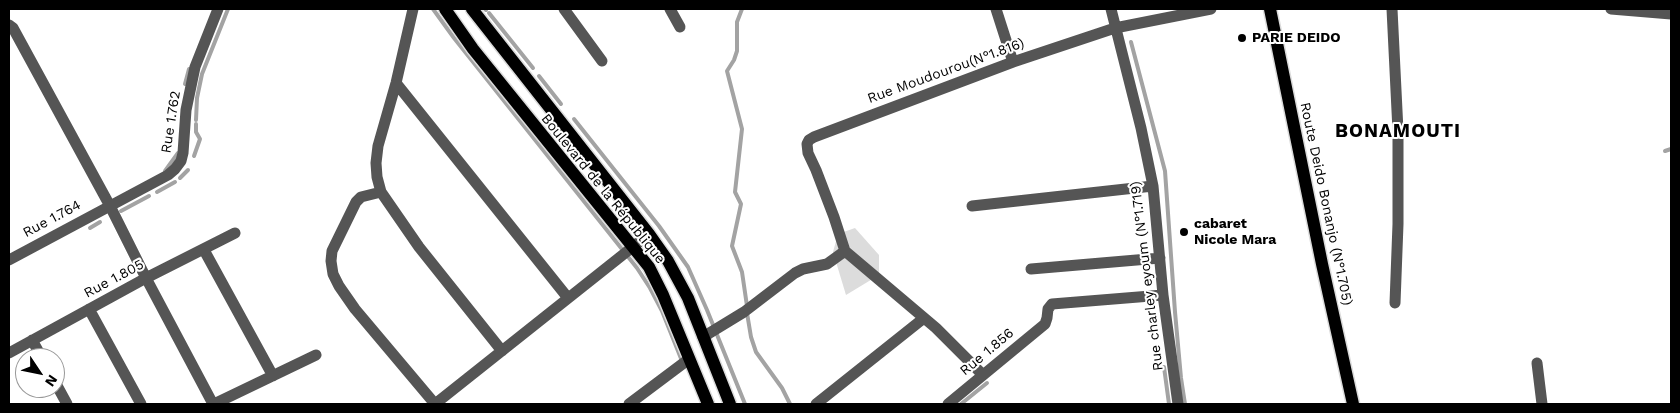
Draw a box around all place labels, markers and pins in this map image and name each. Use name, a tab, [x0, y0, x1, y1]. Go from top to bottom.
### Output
place label: PARIE DEIDO	[1252, 30, 1341, 46]
marker: PARIE DEIDO	[1236, 32, 1248, 44]
place label: cabaret Nicole Mara	[1194, 216, 1276, 248]
marker: cabaret Nicole Mara	[1178, 226, 1190, 238]

